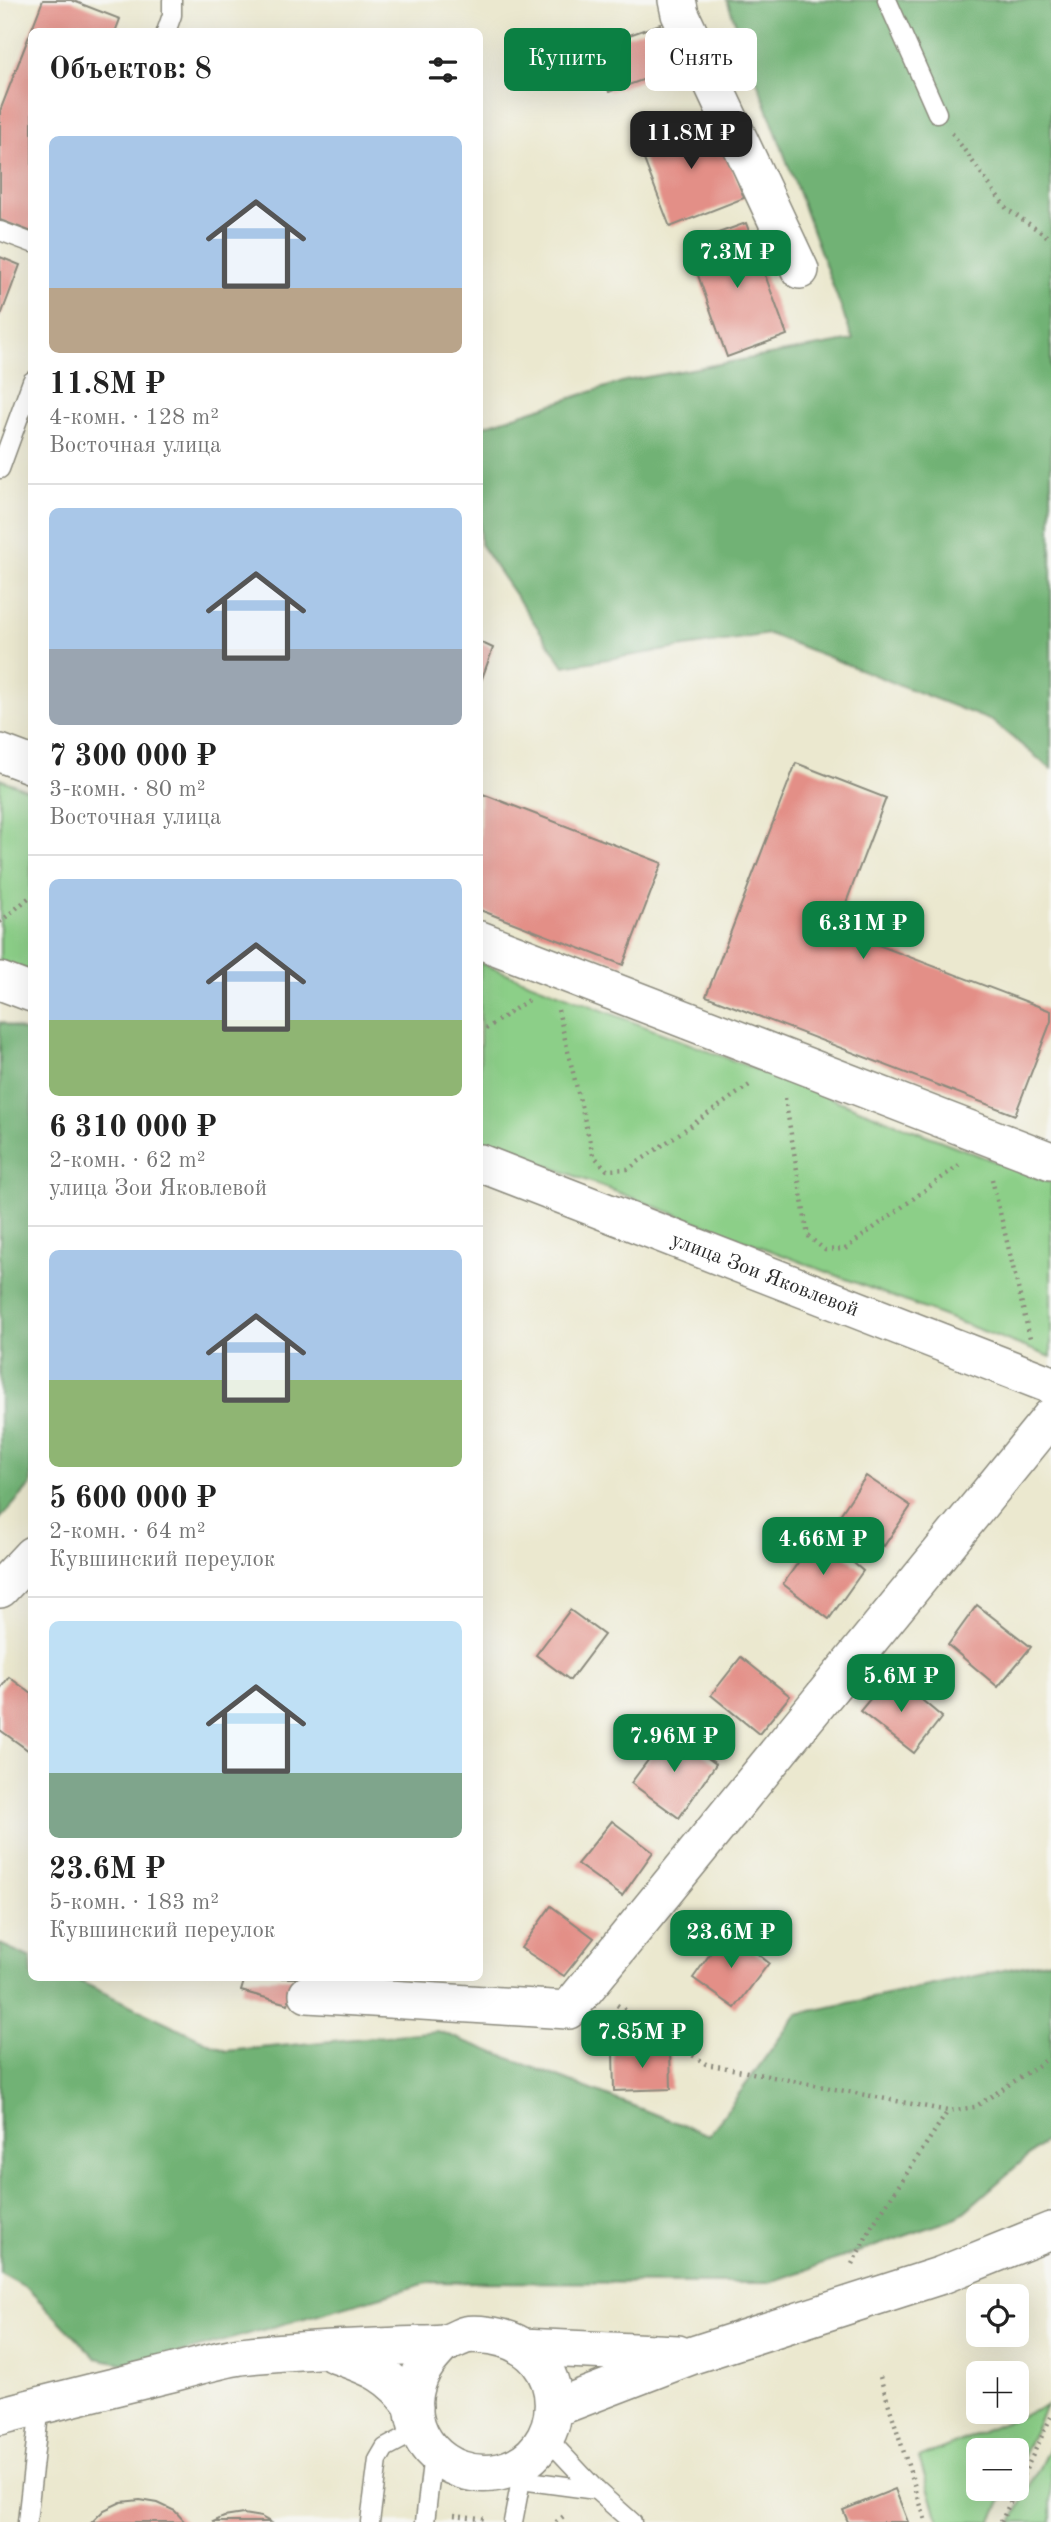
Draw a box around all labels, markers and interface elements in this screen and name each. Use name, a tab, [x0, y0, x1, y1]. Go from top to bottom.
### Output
chip: Купить	[504, 28, 631, 91]
chip: Снять	[645, 28, 757, 91]
icon: filters	[424, 51, 462, 89]
text: Объектов: 8	[49, 55, 212, 85]
pin: 11.8M ₽	[626, 111, 756, 171]
text: 11.8M ₽	[646, 122, 736, 145]
icon: home	[193, 181, 319, 307]
pin: 7.3M ₽	[680, 230, 794, 290]
text: 7.3M ₽	[699, 241, 775, 264]
text: 11.8M ₽	[49, 370, 166, 400]
text: 4-комн. · 128 m²	[49, 406, 219, 429]
text: Восточная улица	[49, 434, 221, 457]
icon: home	[193, 553, 319, 679]
text: 7 300 000 ₽	[49, 742, 217, 772]
text: 3-комн. · 80 m²	[49, 778, 206, 801]
text: Восточная улица	[49, 806, 221, 829]
pin: 6.31M ₽	[798, 902, 928, 961]
text: 6.31M ₽	[818, 912, 908, 935]
icon: home	[193, 924, 319, 1050]
text: 6 310 000 ₽	[49, 1113, 217, 1143]
text: 2-комн. · 62 m²	[49, 1149, 206, 1172]
text: улица Зои Яковлевой	[49, 1177, 267, 1200]
street label: улица Зои Яковлевой	[668, 1229, 861, 1321]
icon: home	[193, 1295, 319, 1421]
text: 5 600 000 ₽	[49, 1484, 217, 1514]
pin: 4.66M ₽	[758, 1518, 888, 1577]
text: 2-комн. · 64 m²	[49, 1520, 206, 1543]
text: 4.66M ₽	[778, 1528, 868, 1551]
text: Кувшинский переулок	[49, 1548, 275, 1571]
pin: 5.6M ₽	[844, 1654, 958, 1714]
text: 5.6M ₽	[863, 1665, 939, 1688]
icon: home	[193, 1666, 319, 1792]
pin: 7.96M ₽	[609, 1714, 739, 1774]
text: 7.96M ₽	[629, 1725, 719, 1748]
text: 23.6M ₽	[49, 1855, 166, 1885]
text: 5-комн. · 183 m²	[49, 1891, 219, 1914]
pin: 23.6M ₽	[666, 1910, 796, 1970]
text: Кувшинский переулок	[49, 1919, 275, 1942]
text: 23.6M ₽	[686, 1921, 776, 1944]
pin: 7.85M ₽	[577, 2010, 707, 2070]
text: 7.85M ₽	[597, 2021, 687, 2044]
map controls	[966, 2284, 1029, 2501]
button: locate	[966, 2284, 1029, 2347]
button: +	[966, 2361, 1029, 2424]
button: −	[966, 2438, 1029, 2501]

